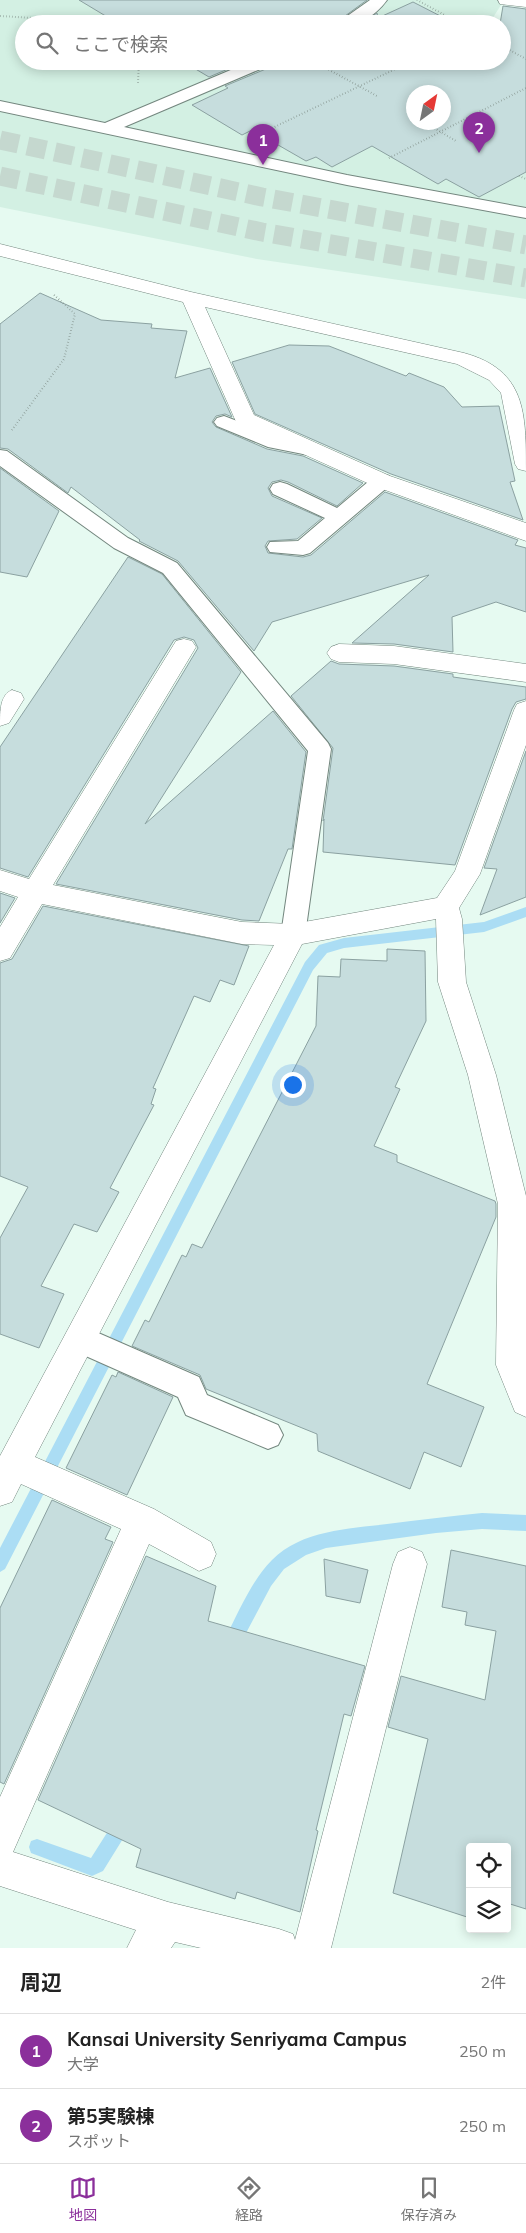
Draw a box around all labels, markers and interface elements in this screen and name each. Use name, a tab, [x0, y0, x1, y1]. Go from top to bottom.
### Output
search box	[15, 15, 511, 70]
icon: search	[33, 29, 61, 57]
text: ここで検索	[73, 32, 168, 56]
north arrow	[406, 85, 451, 130]
pin: 2	[463, 112, 495, 153]
pin: 1	[247, 124, 279, 165]
your location	[280, 1072, 306, 1098]
map controls	[466, 1843, 511, 1933]
button: locate	[466, 1843, 511, 1888]
button: layers	[466, 1888, 511, 1933]
text: 周辺	[20, 1969, 62, 1995]
text: 2件	[480, 1972, 506, 1992]
text: Kansai University Senriyama Campus	[67, 2027, 407, 2051]
text: 1	[31, 2041, 41, 2061]
text: 250 m	[459, 2041, 506, 2061]
text: 大学	[67, 2054, 99, 2074]
text: 第5実験棟	[67, 2104, 154, 2128]
text: 2	[31, 2116, 41, 2136]
text: 250 m	[459, 2116, 506, 2136]
text: スポット	[67, 2131, 131, 2151]
tab: 地図	[69, 2174, 97, 2224]
tab: 経路	[235, 2174, 263, 2224]
tab: 保存済み	[401, 2174, 457, 2224]

